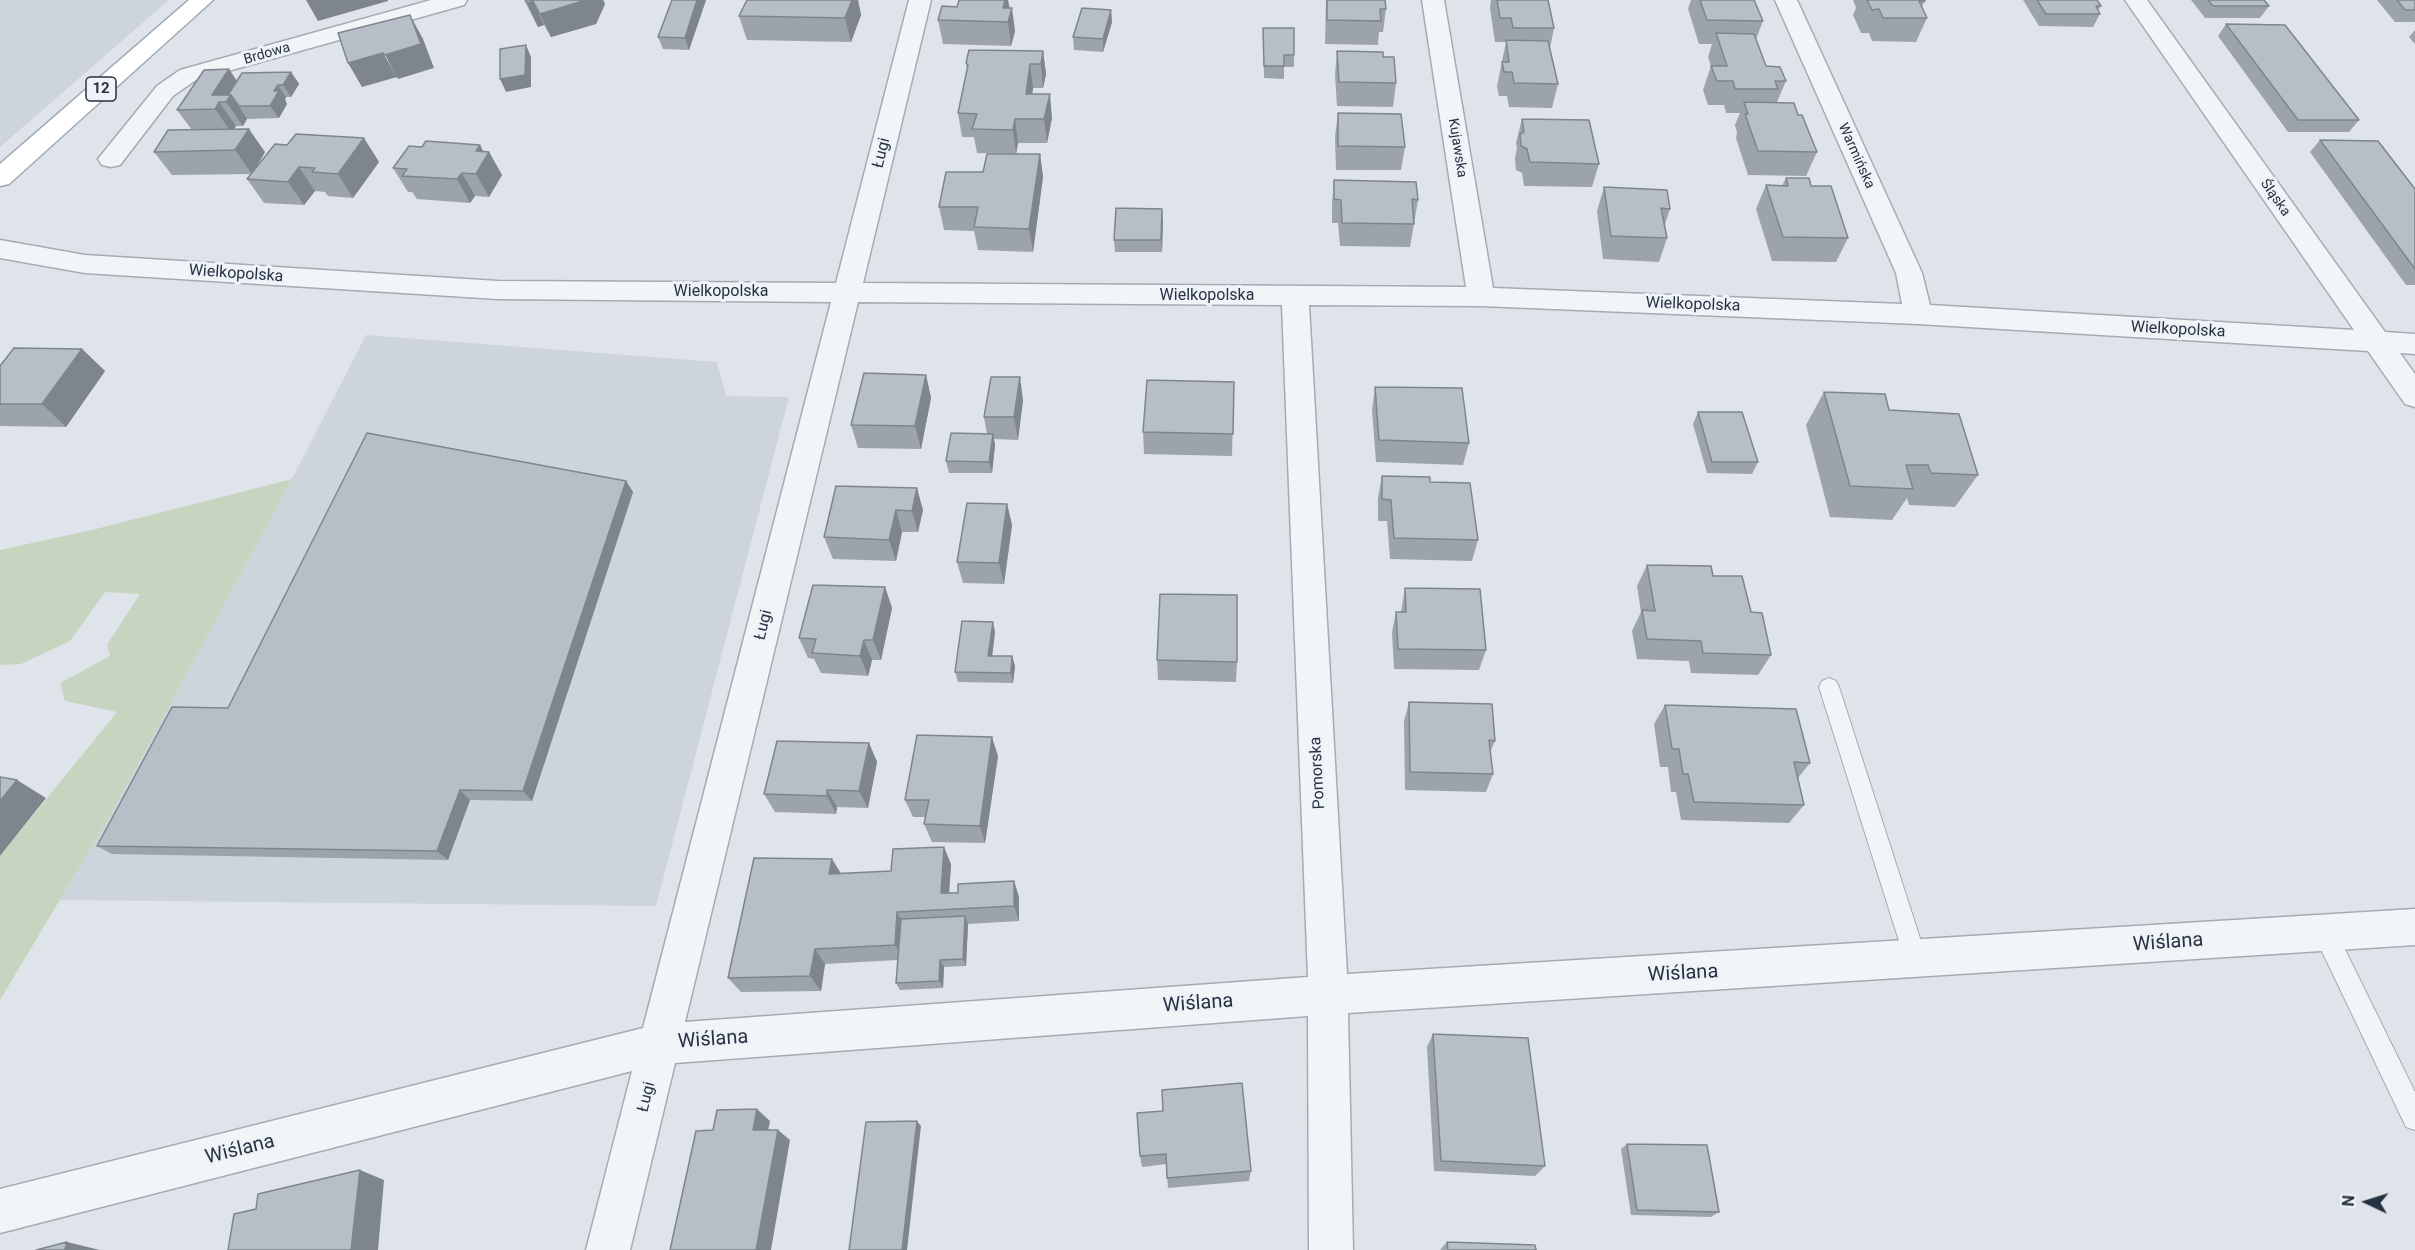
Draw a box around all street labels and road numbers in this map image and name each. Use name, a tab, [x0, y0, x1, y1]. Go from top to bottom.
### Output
street label: Brdowa	[242, 39, 292, 69]
road number: 12	[86, 77, 116, 101]
street label: Kujawska	[1444, 117, 1470, 179]
street label: Warmińska	[1834, 121, 1878, 191]
street label: Ługi	[869, 136, 895, 170]
street label: Śląska	[2256, 176, 2294, 220]
street label: Wielkopolska	[188, 261, 284, 287]
street label: Wielkopolska	[674, 282, 768, 302]
street label: Wielkopolska	[1160, 286, 1254, 306]
street label: Wielkopolska	[1645, 294, 1741, 316]
street label: Wielkopolska	[2130, 318, 2226, 342]
street label: Ługi	[751, 608, 777, 642]
street label: Pomorska	[1307, 736, 1329, 810]
street label: Wiślana	[2132, 929, 2204, 957]
street label: Wiślana	[1647, 960, 1719, 988]
street label: Wiślana	[1162, 990, 1234, 1018]
street label: Wiślana	[677, 1026, 749, 1054]
street label: Ługi	[634, 1080, 660, 1114]
street label: Wiślana	[203, 1130, 277, 1170]

